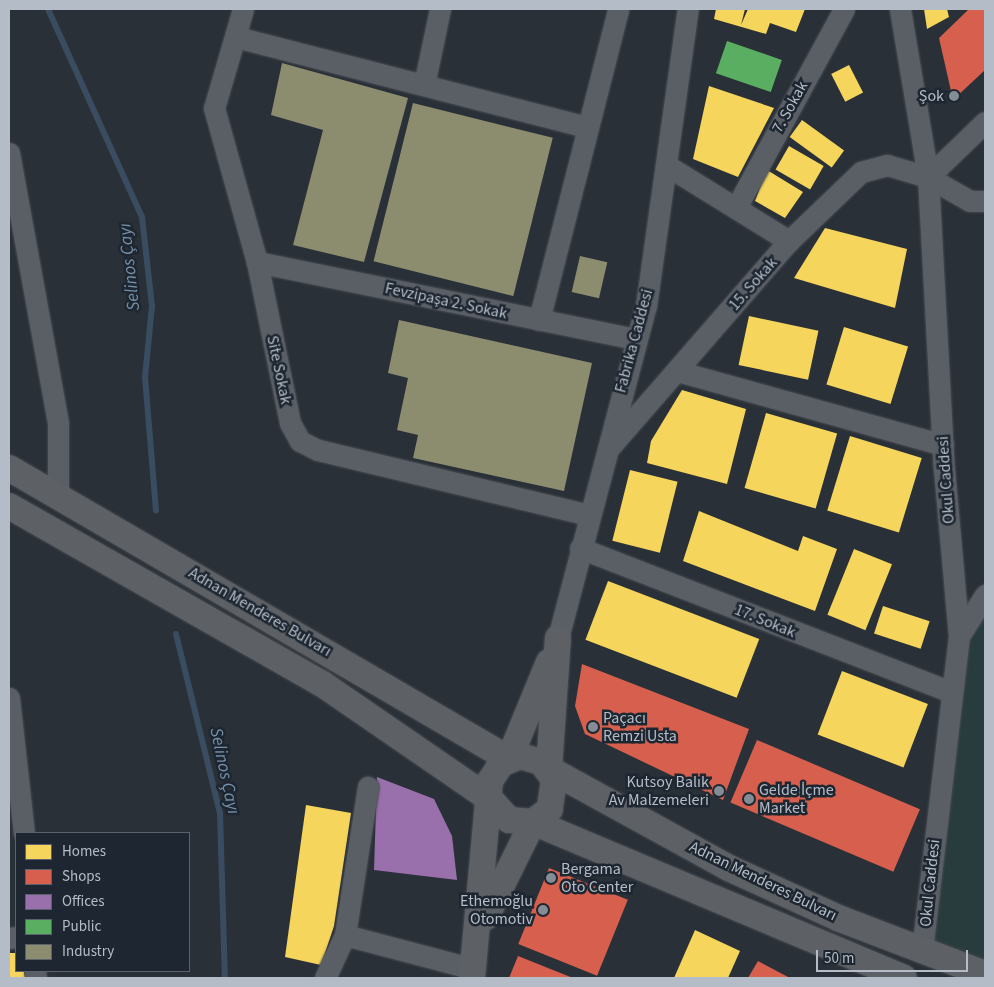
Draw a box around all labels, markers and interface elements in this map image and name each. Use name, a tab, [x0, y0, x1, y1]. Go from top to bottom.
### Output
street label: 7. Sokak	[768, 78, 812, 136]
place label: Şok	[919, 86, 944, 106]
marker: Şok	[948, 90, 960, 102]
water label: Selinos Çayı	[115, 222, 145, 312]
street label: 15. Sokak	[725, 254, 781, 314]
street label: Fevzipaşa 2. Sokak	[383, 279, 509, 323]
street label: Fabrika Caddesi	[611, 287, 657, 395]
street label: Site Sokak	[262, 334, 296, 406]
street label: Okul Caddesi	[933, 436, 959, 524]
street label: Adnan Menderes Bulvarı	[185, 563, 335, 661]
street label: 17. Sokak	[732, 600, 798, 642]
place label: Paçacı Remzi Usta	[603, 708, 677, 746]
marker: Paçacı Remzi Usta	[587, 721, 599, 733]
water label: Selinos Çayı	[204, 726, 244, 816]
place label: Kutsoy Balık Av Malzemeleri	[609, 772, 709, 810]
place label: Gelde İçme Market	[759, 780, 834, 818]
marker: Kutsoy Balık Av Malzemeleri	[713, 785, 725, 797]
marker: Gelde İçme Market	[743, 793, 755, 805]
legend	[15, 832, 190, 972]
street label: Adnan Menderes Bulvarı	[686, 837, 840, 925]
street label: Okul Caddesi	[916, 838, 944, 928]
text: Homes	[62, 841, 106, 862]
place label: Bergama Oto Center	[561, 859, 633, 897]
text: Shops	[62, 866, 101, 887]
marker: Bergama Oto Center	[545, 872, 557, 884]
text: Offices	[62, 891, 105, 912]
place label: Ethemoğlu Otomotiv	[460, 891, 533, 929]
marker: Ethemoğlu Otomotiv	[537, 904, 549, 916]
text: Public	[62, 916, 101, 937]
scale bar	[819, 940, 972, 972]
text: Industry	[62, 941, 114, 962]
text: 50 m	[824, 948, 854, 969]

